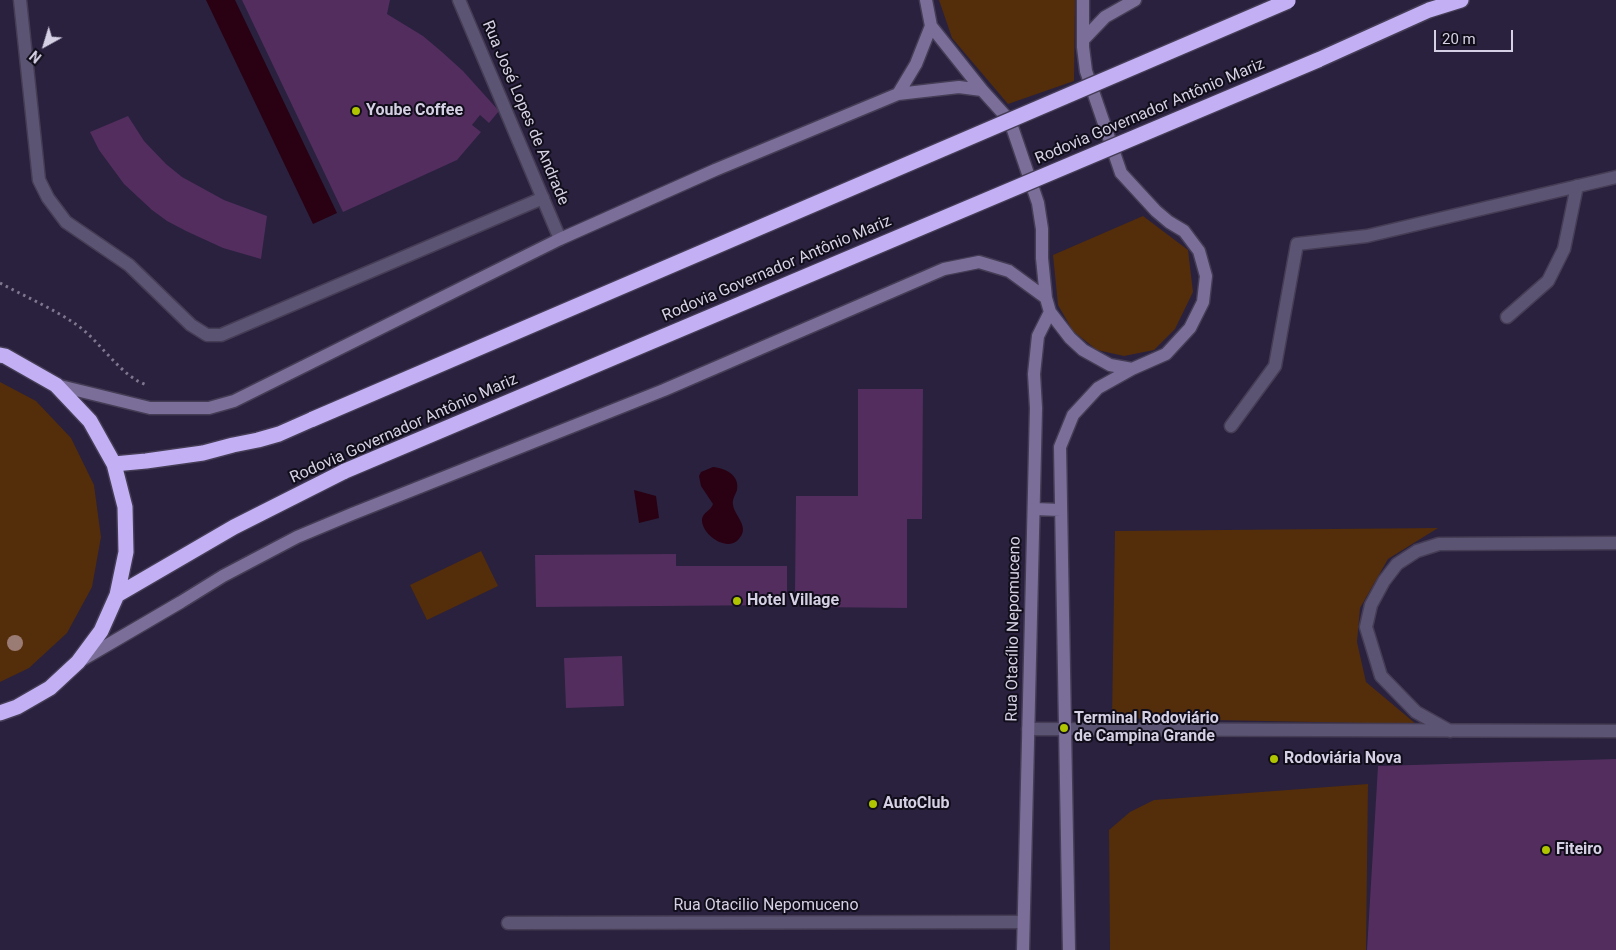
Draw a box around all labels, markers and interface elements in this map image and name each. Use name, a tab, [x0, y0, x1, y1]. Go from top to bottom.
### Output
street label: Rua José Lopes de Andrade	[477, 18, 573, 208]
north arrow	[20, 20, 70, 70]
scale bar	[1436, 20, 1515, 52]
text: 20 m	[1442, 30, 1476, 48]
text: N	[27, 47, 44, 66]
street label: Rodovia Governador Antônio Mariz	[1033, 55, 1267, 169]
place label: Yoube Coffee	[366, 101, 463, 121]
marker: Yoube Coffee	[350, 105, 362, 117]
street label: Rodovia Governador Antônio Mariz	[660, 212, 894, 326]
street label: Rodovia Governador Antônio Mariz	[287, 370, 521, 488]
street label: Rua Otacílio Nepomuceno	[1003, 536, 1025, 722]
place label: Hotel Village	[747, 591, 839, 611]
marker: Hotel Village	[731, 595, 743, 607]
place label: Terminal Rodoviário de Campina Grande	[1074, 709, 1219, 747]
marker: Terminal Rodoviário de Campina Grande	[1058, 722, 1070, 734]
place label: Rodoviária Nova	[1284, 749, 1401, 769]
marker: Rodoviária Nova	[1268, 753, 1280, 765]
place label: AutoClub	[883, 794, 950, 814]
marker: AutoClub	[867, 798, 879, 810]
place label: Fiteiro	[1556, 840, 1602, 860]
marker: Fiteiro	[1540, 844, 1552, 856]
street label: Rua Otacilio Nepomuceno	[673, 896, 859, 916]

